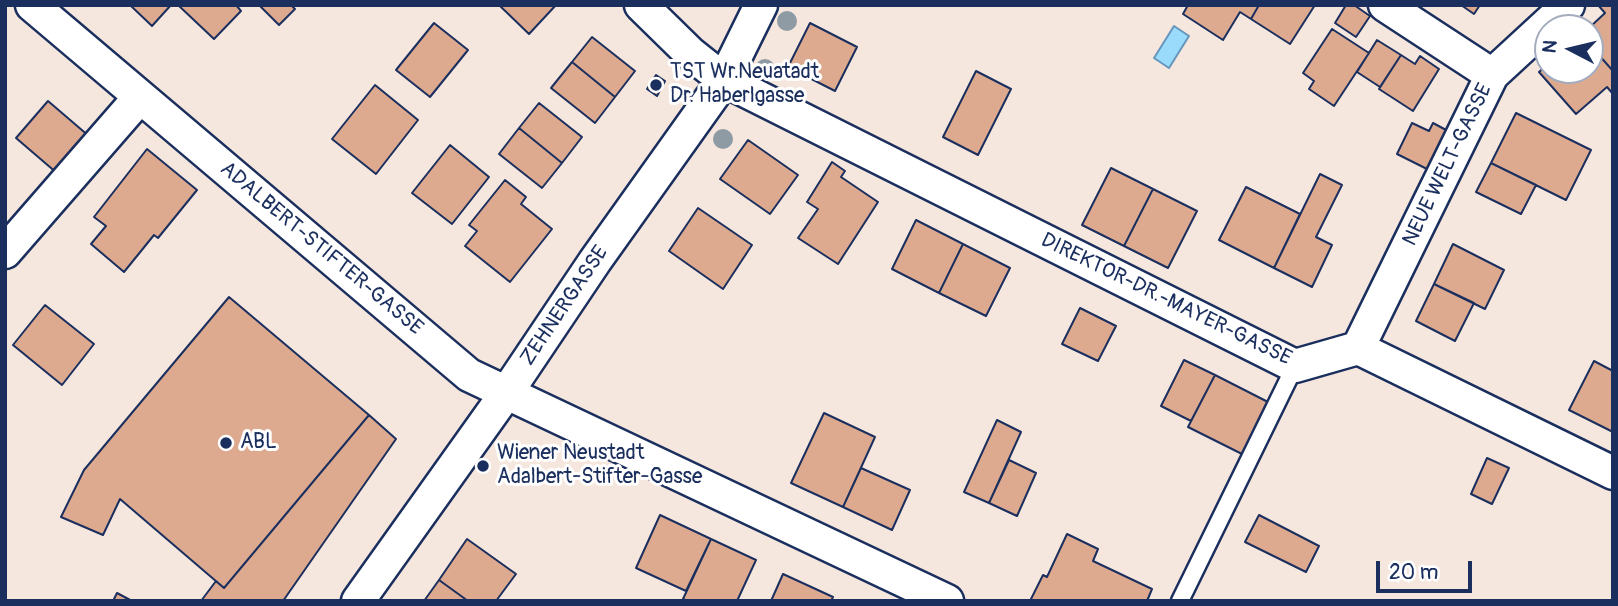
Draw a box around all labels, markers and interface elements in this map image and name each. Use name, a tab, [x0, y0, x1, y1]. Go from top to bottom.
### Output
north arrow	[1534, 14, 1604, 84]
text: N	[1537, 39, 1563, 55]
place label: TST Wr.Neuatadt Dr. Haberlgasse	[670, 60, 819, 110]
marker: TST Wr.Neuatadt Dr. Haberlgasse	[648, 77, 664, 93]
street label: NEUE WELT-GASSE	[1398, 80, 1498, 250]
street label: ADALBERT-STIFTER-GASSE	[214, 157, 428, 341]
street label: DIREKTOR-DR.-MAYER-GASSE	[1037, 228, 1295, 372]
street label: ZEHNERGASSE	[516, 241, 614, 371]
place label: ABL	[240, 430, 277, 456]
marker: ABL	[218, 435, 234, 451]
place label: Wiener Neustadt Adalbert-Stifter-Gasse	[497, 441, 702, 491]
marker: Wiener Neustadt Adalbert-Stifter-Gasse	[475, 458, 491, 474]
scale bar	[1380, 546, 1476, 590]
text: 20 m	[1389, 559, 1438, 586]

